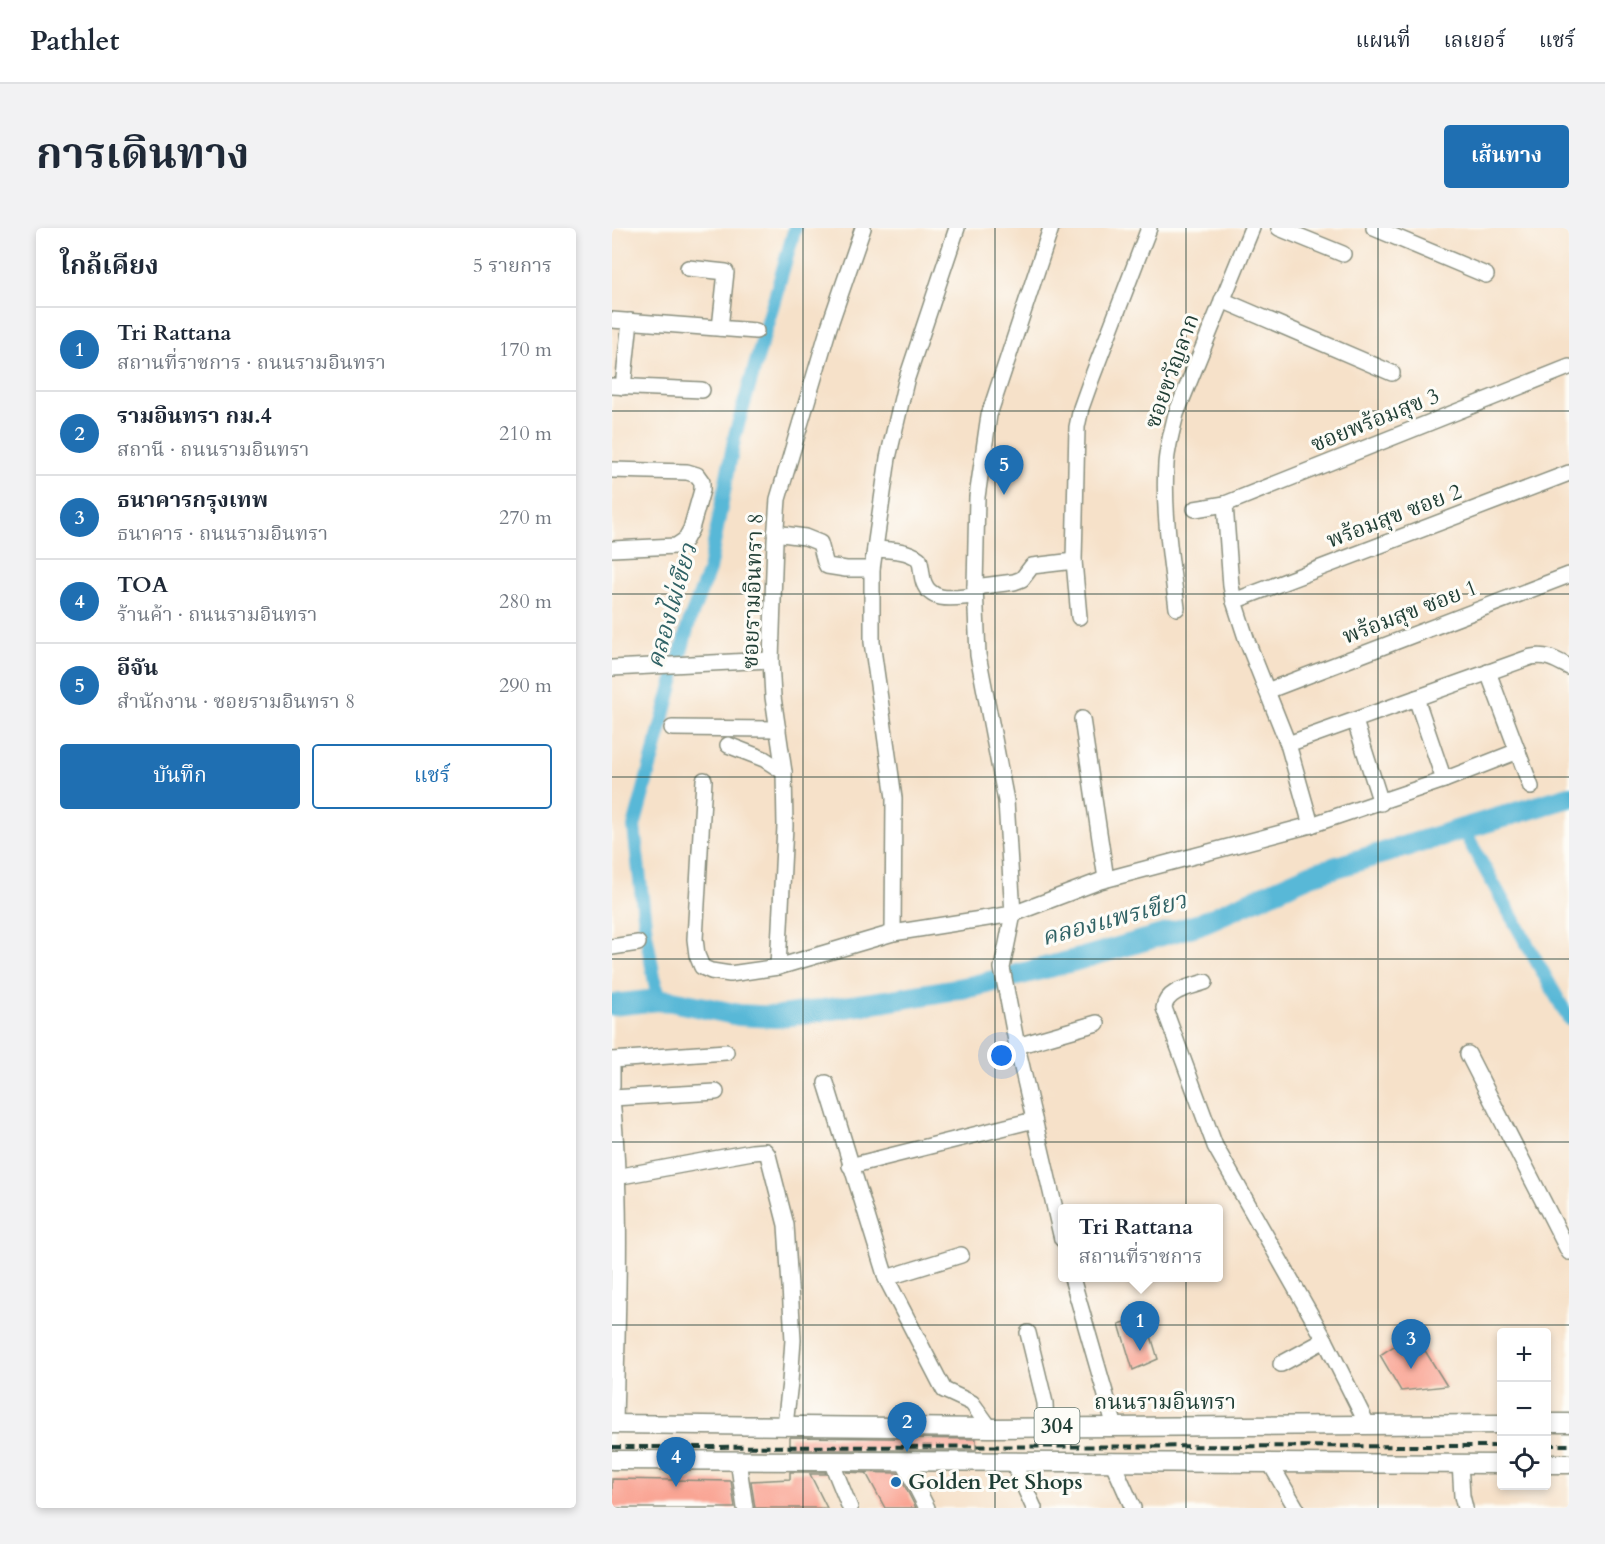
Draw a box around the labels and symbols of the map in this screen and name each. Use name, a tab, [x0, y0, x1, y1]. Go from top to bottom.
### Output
street label: ซอยขวัญลาก	[1137, 310, 1207, 432]
street label: ซอยพร้อมสุข 3	[1306, 381, 1444, 459]
pin: 5	[984, 446, 1024, 495]
street label: พร้อมสุข ซอย 2	[1322, 476, 1466, 556]
street label: ซอยรามอินทรา 8	[735, 513, 771, 669]
water label: คลองไผ่เขียว	[638, 539, 706, 672]
street label: พร้อมสุข ซอย 1	[1338, 572, 1482, 652]
water label: คลองแพรเขียว	[1038, 884, 1191, 954]
your location	[987, 1041, 1016, 1070]
pin: 1	[1120, 1302, 1160, 1351]
pin: 3	[1392, 1320, 1430, 1369]
street label: ถนนรามอินทรา	[1094, 1387, 1236, 1417]
pin: 2	[888, 1402, 926, 1452]
road number: 304	[1034, 1408, 1080, 1444]
pin: 4	[656, 1438, 696, 1487]
place label: Golden Pet Shops	[908, 1467, 1083, 1497]
marker: Golden Pet Shops	[889, 1475, 903, 1489]

